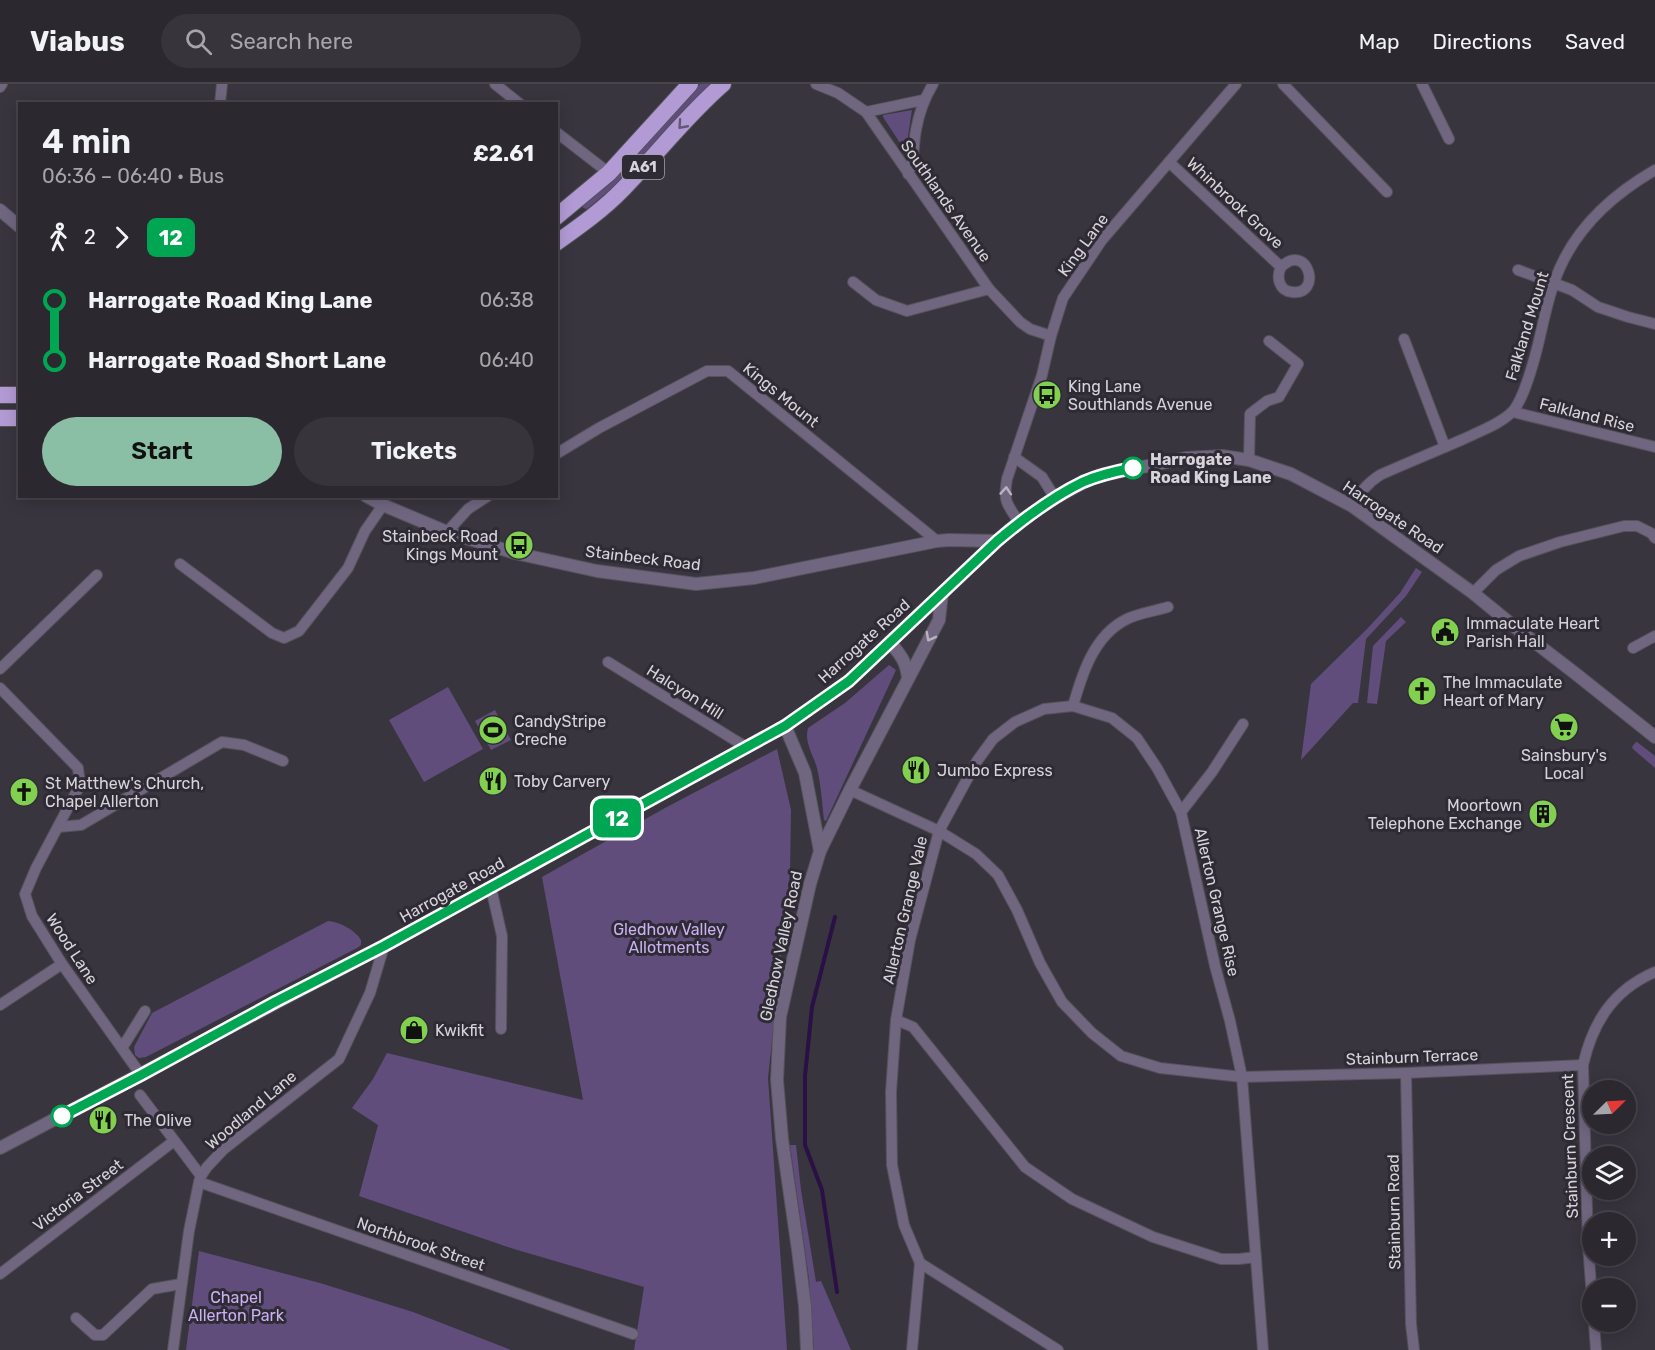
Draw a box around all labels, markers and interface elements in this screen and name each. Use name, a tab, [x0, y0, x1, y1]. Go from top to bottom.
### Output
search box	[161, 14, 581, 68]
text: Viabus	[30, 25, 125, 58]
icon: search	[182, 25, 215, 58]
text: Search here	[230, 28, 353, 55]
text: Map	[1359, 29, 1400, 54]
text: Directions	[1433, 29, 1532, 54]
text: Saved	[1565, 29, 1625, 54]
one-way arrow	[678, 117, 689, 128]
text: 4 min	[42, 122, 131, 161]
street label: Southlands Avenue	[897, 136, 995, 266]
text: £2.61	[473, 140, 534, 167]
street label: Whinbrook Grove	[1183, 153, 1287, 253]
road number: A61	[622, 155, 664, 179]
text: 06:36 – 06:40 · Bus	[42, 164, 224, 188]
street label: King Lane	[1054, 210, 1112, 280]
icon: walk	[42, 221, 75, 254]
icon: forward	[105, 221, 138, 254]
text: 2	[84, 225, 96, 249]
text: 12	[159, 225, 183, 250]
street label: Falkland Mount	[1501, 269, 1553, 383]
text: Harrogate Road King Lane	[88, 287, 373, 314]
text: 06:38	[479, 288, 534, 312]
text: Harrogate Road Short Lane	[88, 347, 386, 374]
text: 06:40	[479, 348, 534, 372]
street label: Kings Mount	[739, 359, 823, 431]
place label: King Lane Southlands Avenue	[1068, 377, 1212, 414]
bus stop icon: King Lane Southlands Avenue	[1031, 379, 1063, 411]
street label: Falkland Rise	[1538, 394, 1636, 436]
button: Start	[42, 417, 282, 486]
button: Tickets	[294, 417, 534, 486]
place label: Harrogate Road King Lane	[1150, 450, 1271, 487]
marker: Harrogate Road King Lane	[1122, 457, 1144, 479]
street label: Harrogate Road	[1339, 476, 1447, 558]
one-way arrow	[999, 487, 1012, 496]
place label: Stainbeck Road Kings Mount	[382, 527, 498, 564]
bus stop icon: Stainbeck Road Kings Mount	[503, 529, 535, 561]
street label: Stainbeck Road	[584, 542, 702, 574]
street label: Harrogate Road	[814, 595, 914, 687]
place label: Immaculate Heart Parish Hall	[1466, 614, 1599, 651]
public building icon: Immaculate Heart Parish Hall	[1429, 616, 1461, 648]
one-way arrow	[926, 630, 937, 641]
street label: Halcyon Hill	[643, 661, 727, 723]
place label: The Immaculate Heart of Mary	[1443, 673, 1563, 710]
church icon: The Immaculate Heart of Mary	[1406, 675, 1438, 707]
supermarket icon: Sainsbury's Local	[1548, 711, 1580, 743]
place label: CandyStripe Creche	[514, 712, 606, 749]
sports icon: CandyStripe Creche	[477, 714, 509, 746]
place label: Sainsbury's Local	[1521, 746, 1607, 783]
restaurant icon: Jumbo Express	[900, 754, 932, 786]
place label: Jumbo Express	[937, 761, 1053, 780]
restaurant icon: Toby Carvery	[477, 765, 509, 797]
place label: Toby Carvery	[514, 772, 611, 791]
place label: St Matthew's Church, Chapel Allerton	[45, 774, 204, 811]
church icon: St Matthew's Church, Chapel Allerton	[8, 776, 40, 808]
place label: Moortown Telephone Exchange	[1368, 796, 1522, 833]
line badge: 12	[590, 798, 644, 838]
building icon: Moortown Telephone Exchange	[1527, 798, 1559, 830]
text: 12	[605, 806, 629, 831]
street label: Allerton Grange Rise	[1191, 826, 1243, 978]
street label: Allerton Grange Vale	[879, 834, 931, 986]
street label: Harrogate Road	[396, 853, 508, 927]
street label: Gledhow Valley Road	[756, 869, 806, 1023]
street label: Wood Lane	[42, 910, 102, 988]
park label: Gledhow Valley Allotments	[613, 920, 725, 957]
shop icon: Kwikfit	[398, 1014, 430, 1046]
place label: Kwikfit	[435, 1021, 484, 1040]
street label: Stainburn Terrace	[1346, 1045, 1479, 1069]
street label: Woodland Lane	[202, 1066, 300, 1154]
street label: Stainburn Crescent	[1558, 1073, 1582, 1219]
north arrow	[1582, 1080, 1636, 1134]
map controls	[1582, 1080, 1636, 1332]
restaurant icon: The Olive	[87, 1104, 119, 1136]
unlabelled marker	[51, 1105, 73, 1127]
place label: The Olive	[124, 1111, 192, 1130]
button: layers	[1582, 1146, 1636, 1200]
street label: Stainburn Road	[1383, 1154, 1405, 1270]
street label: Victoria Street	[29, 1155, 127, 1235]
button: +	[1582, 1212, 1636, 1266]
street label: Northbrook Street	[354, 1213, 488, 1275]
button: −	[1582, 1278, 1636, 1332]
park label: Chapel Allerton Park	[188, 1288, 285, 1325]

